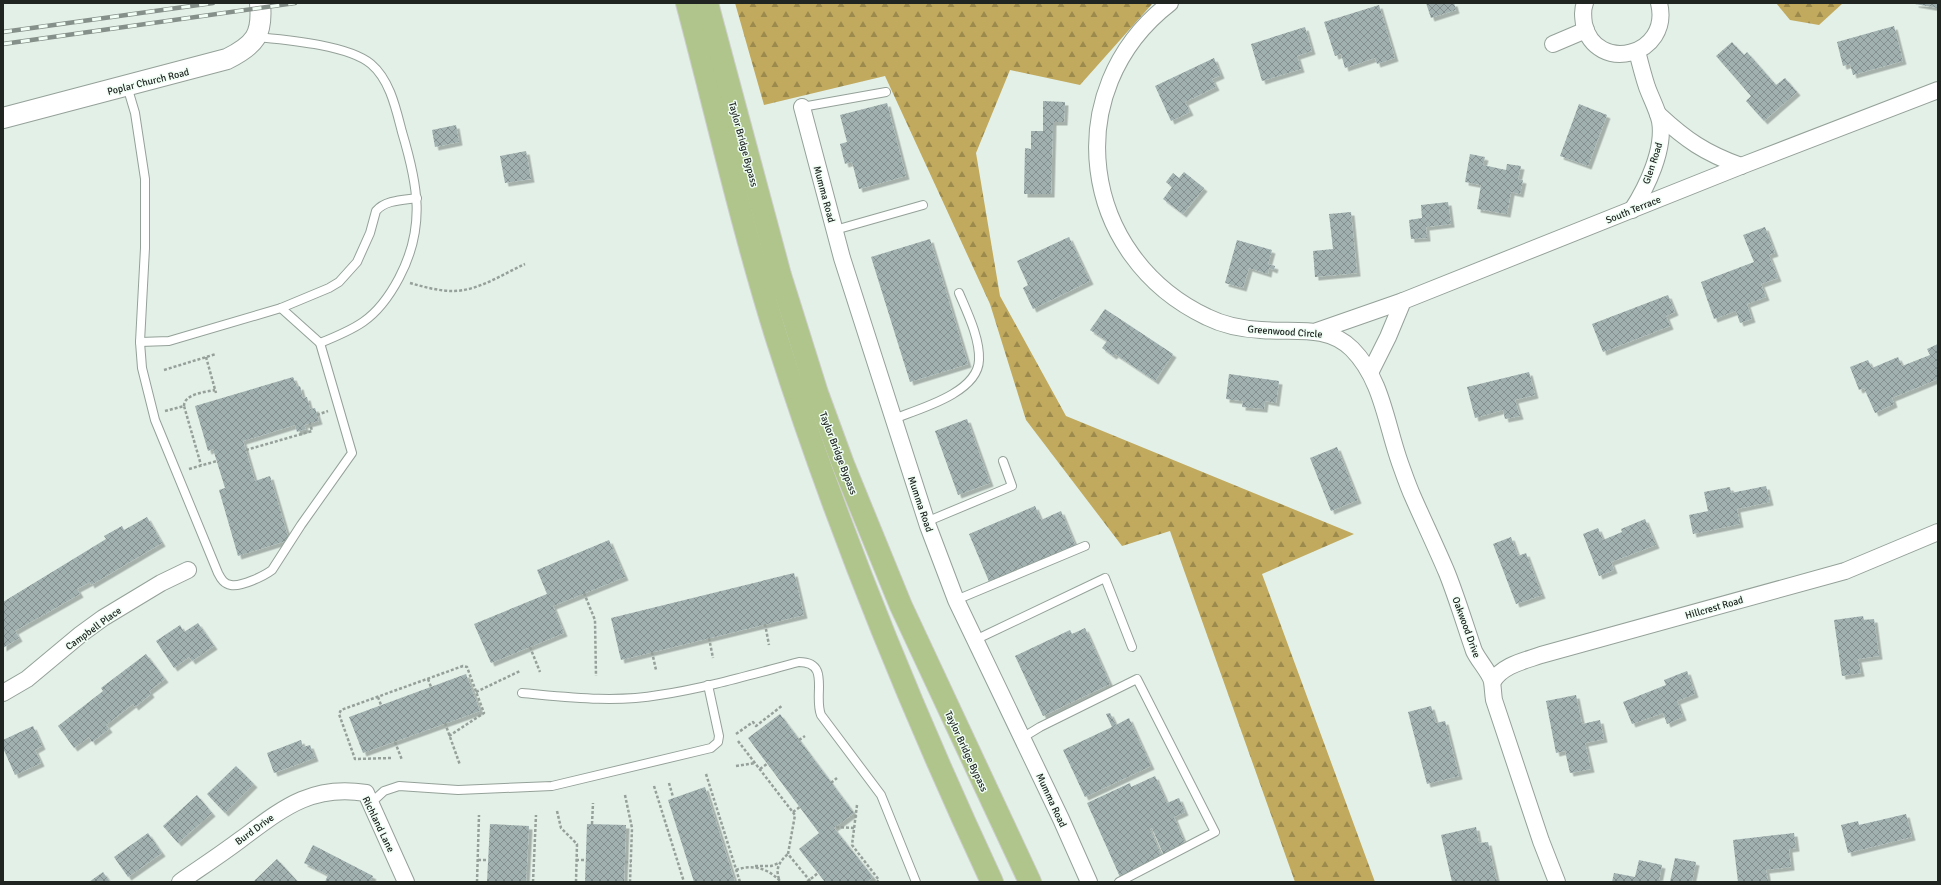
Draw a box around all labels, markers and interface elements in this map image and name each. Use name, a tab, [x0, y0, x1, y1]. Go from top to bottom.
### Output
street label: Poplar Church Road	[106, 66, 190, 98]
street label: Taylor Bridge Bypass	[726, 100, 760, 189]
street label: Glen Road	[1641, 141, 1665, 186]
street label: Mumma Road	[811, 165, 837, 224]
street label: South Terrace	[1604, 193, 1663, 226]
street label: Greenwood Circle	[1247, 323, 1323, 341]
street label: Taylor Bridge Bypass	[817, 410, 860, 497]
street label: Mumma Road	[905, 475, 935, 534]
street label: Hillcrest Road	[1684, 594, 1745, 622]
street label: Oakwood Drive	[1449, 595, 1483, 659]
street label: Campbell Place	[63, 605, 124, 653]
street label: Taylor Bridge Bypass	[942, 709, 990, 794]
street label: Mumma Road	[1033, 772, 1069, 829]
street label: Richland Lane	[359, 795, 397, 854]
street label: Burd Drive	[233, 812, 276, 848]

